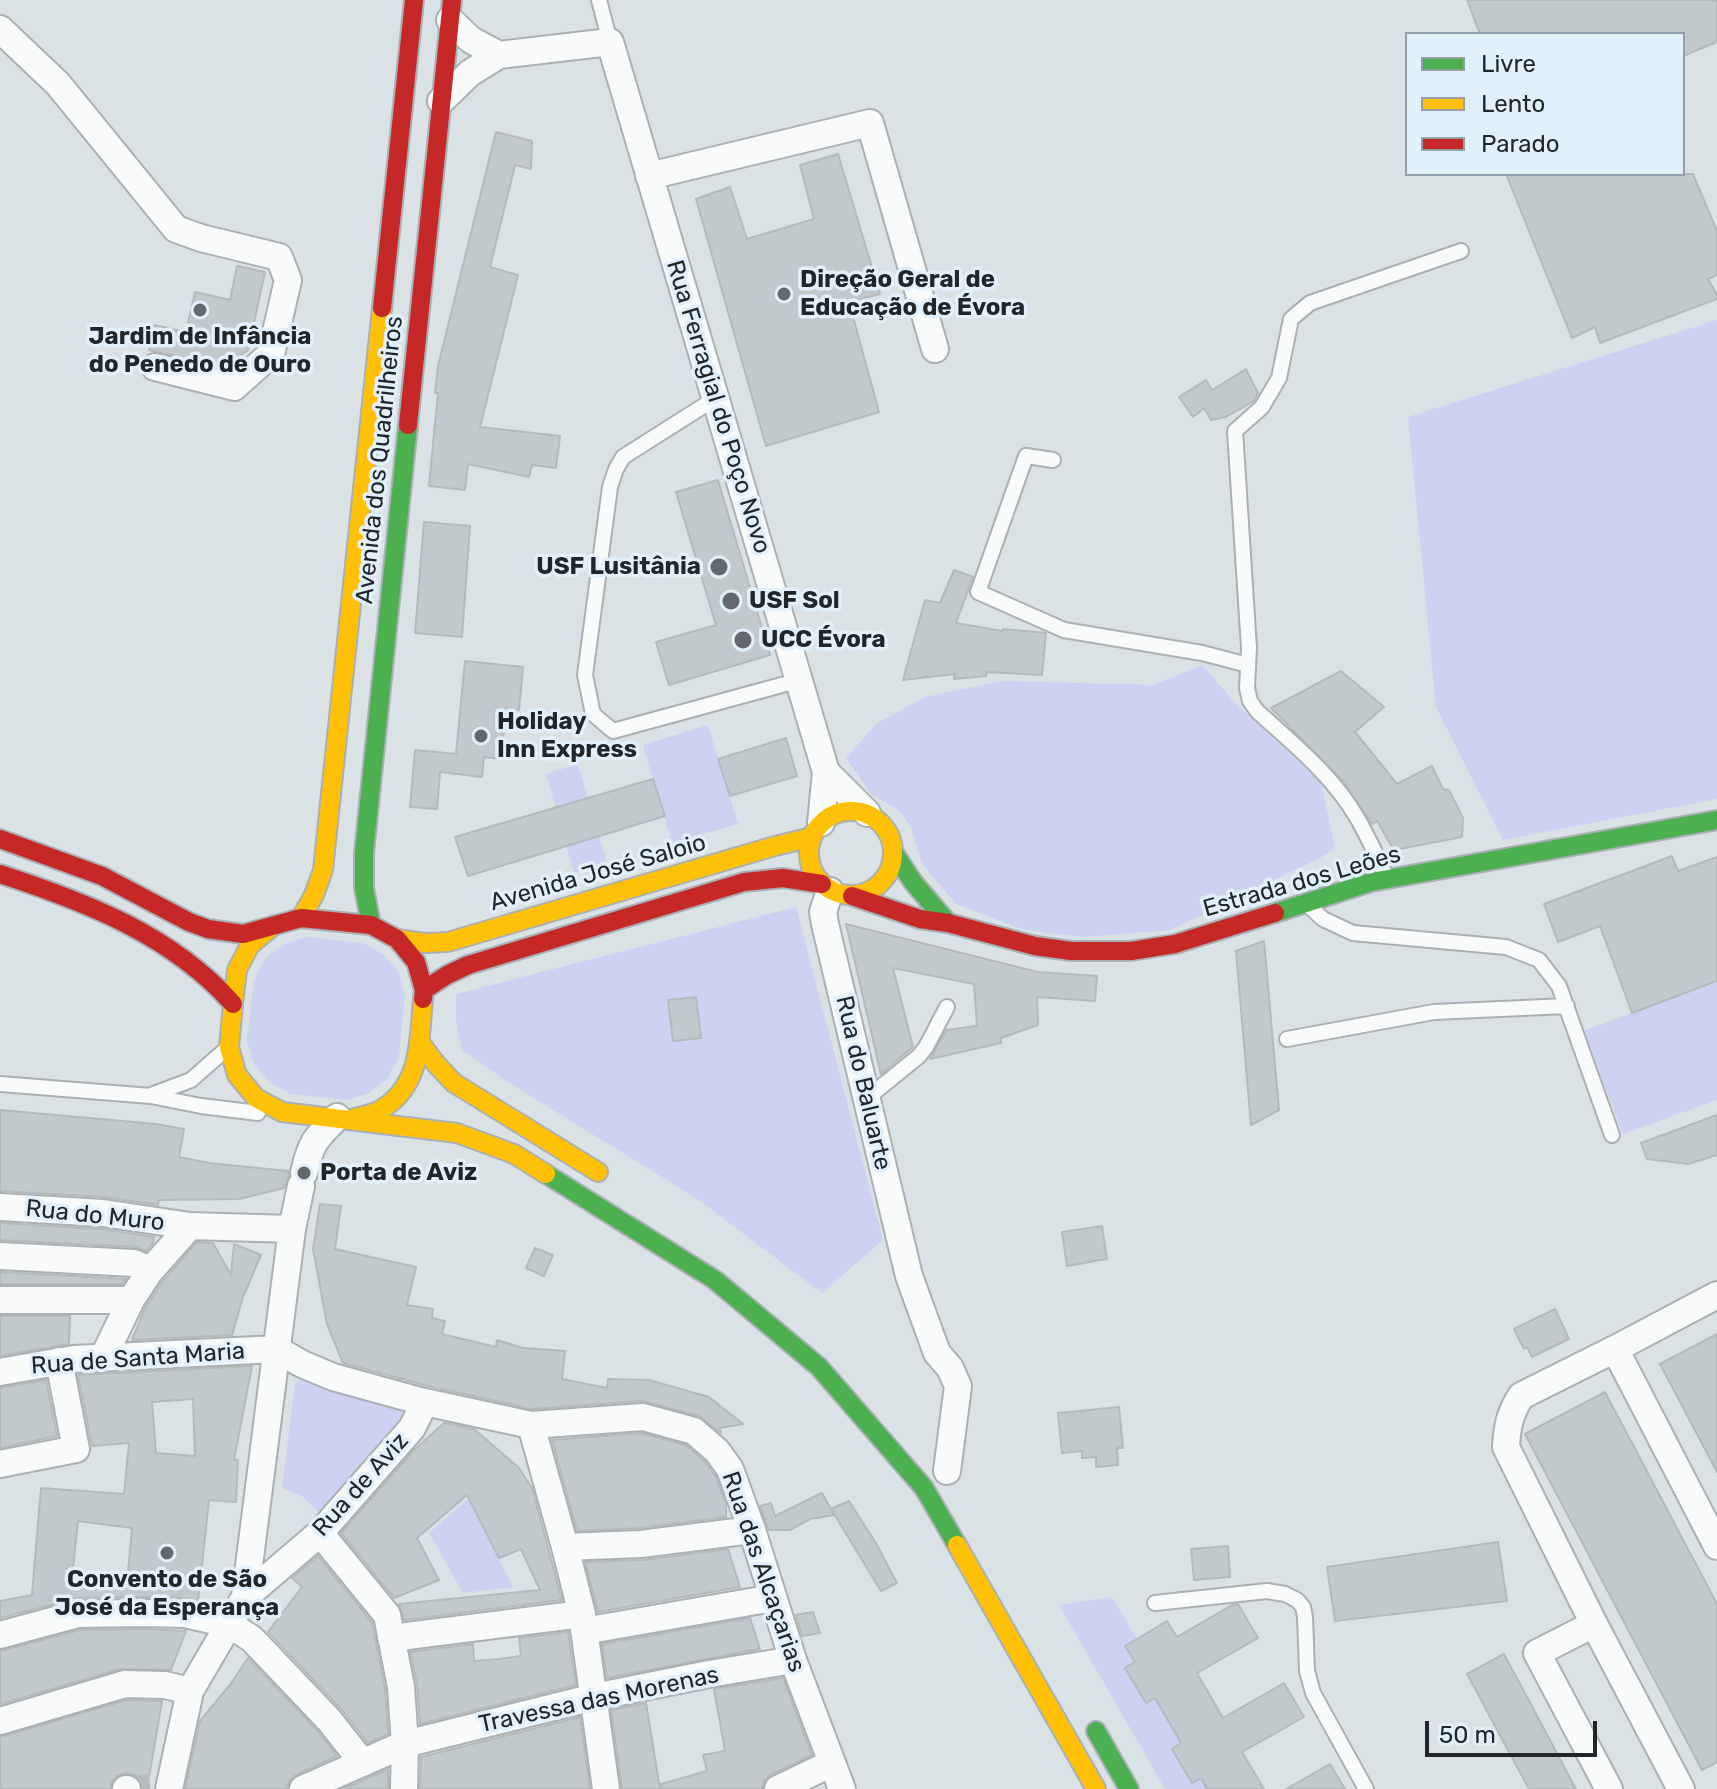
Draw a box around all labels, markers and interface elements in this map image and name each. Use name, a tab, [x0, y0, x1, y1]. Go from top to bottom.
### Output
legend	[1405, 32, 1685, 176]
text: Livre	[1481, 50, 1536, 78]
text: Lento	[1481, 90, 1545, 118]
text: Parado	[1481, 130, 1560, 158]
street label: Rua Ferragial do Poço Novo	[660, 257, 776, 557]
place label: Direção Geral de Educação de Évora	[800, 266, 1025, 322]
marker: Direção Geral de Educação de Évora	[775, 285, 793, 303]
marker: Jardim de Infância do Penedo de Ouro	[191, 301, 209, 319]
street label: Avenida dos Quadrilheiros	[351, 315, 409, 605]
place label: Jardim de Infância do Penedo de Ouro	[89, 323, 311, 379]
place label: USF Lusitânia	[536, 553, 701, 581]
marker: USF Lusitânia	[708, 556, 730, 578]
place label: USF Sol	[749, 587, 840, 615]
marker: USF Sol	[720, 590, 742, 612]
place label: UCC Évora	[761, 626, 886, 654]
marker: UCC Évora	[732, 629, 754, 651]
place label: Holiday Inn Express	[497, 708, 637, 764]
marker: Holiday Inn Express	[472, 727, 490, 745]
street label: Avenida José Saloio	[487, 828, 709, 918]
street label: Estrada dos Leões	[1200, 840, 1404, 924]
street label: Rua do Baluarte	[829, 993, 897, 1173]
place label: Porta de Aviz	[320, 1159, 477, 1187]
marker: Porta de Aviz	[295, 1164, 313, 1182]
street label: Rua do Muro	[24, 1194, 166, 1238]
street label: Rua de Santa Maria	[30, 1337, 246, 1381]
street label: Rua de Aviz	[307, 1427, 415, 1543]
street label: Rua das Alcaçarias	[715, 1468, 811, 1676]
marker: Convento de São José da Esperança	[158, 1544, 176, 1562]
place label: Convento de São José da Esperança	[55, 1566, 279, 1622]
street label: Travessa das Morenas	[476, 1660, 722, 1740]
scale bar	[1429, 1705, 1601, 1755]
text: 50 m	[1439, 1721, 1496, 1749]

